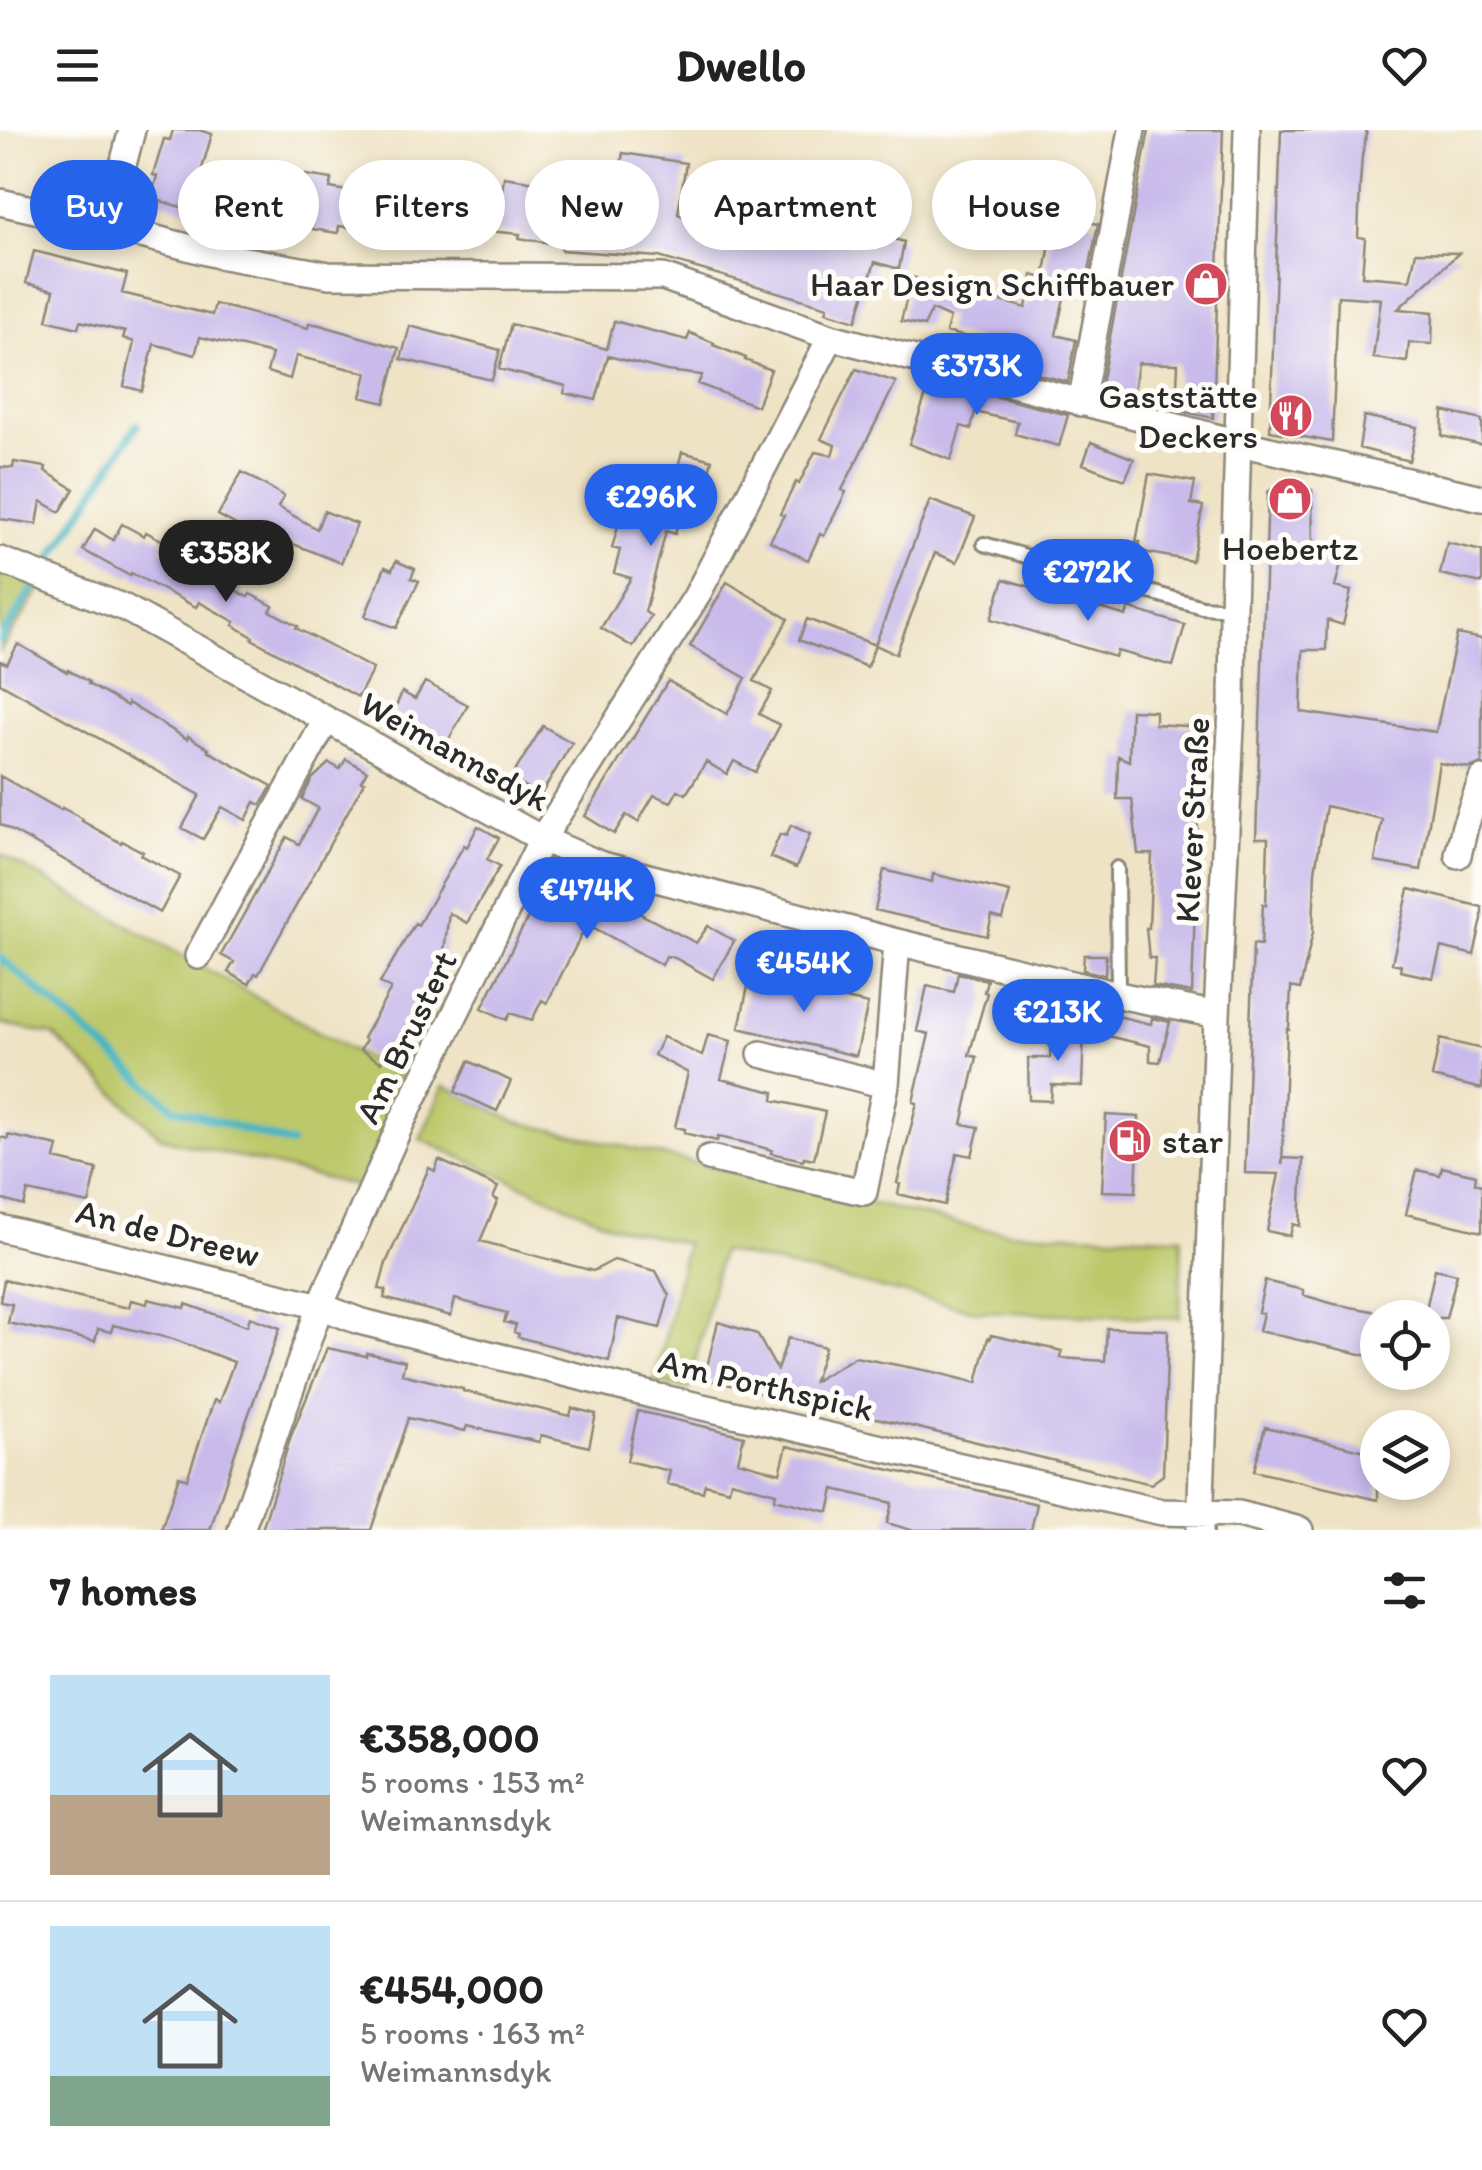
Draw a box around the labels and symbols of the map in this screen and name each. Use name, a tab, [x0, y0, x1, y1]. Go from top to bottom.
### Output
shop icon: Haar Design Schiffbauer	[1183, 261, 1229, 307]
place label: Haar Design Schiffbauer	[810, 263, 1174, 305]
pin: €373K	[907, 333, 1047, 418]
place label: Gaststätte Deckers	[1098, 375, 1258, 457]
restaurant icon: Gaststätte Deckers	[1268, 393, 1314, 439]
pin: €296K	[581, 464, 721, 549]
shop icon: Hoebertz	[1267, 476, 1313, 522]
pin: €358K	[156, 520, 296, 605]
place label: Hoebertz	[1222, 527, 1358, 569]
pin: €272K	[1018, 539, 1158, 624]
street label: Weimannsdyk	[353, 682, 557, 820]
street label: Klever Straße	[1166, 716, 1218, 924]
pin: €474K	[517, 857, 657, 942]
pin: €454K	[734, 930, 874, 1015]
street label: Am Brustert	[346, 944, 466, 1130]
pin: €213K	[988, 979, 1128, 1064]
fuel station icon: star	[1107, 1118, 1153, 1164]
place label: star	[1162, 1120, 1223, 1162]
street label: An de Dreew	[72, 1190, 264, 1276]
street label: Am Porthspick	[655, 1340, 877, 1430]

